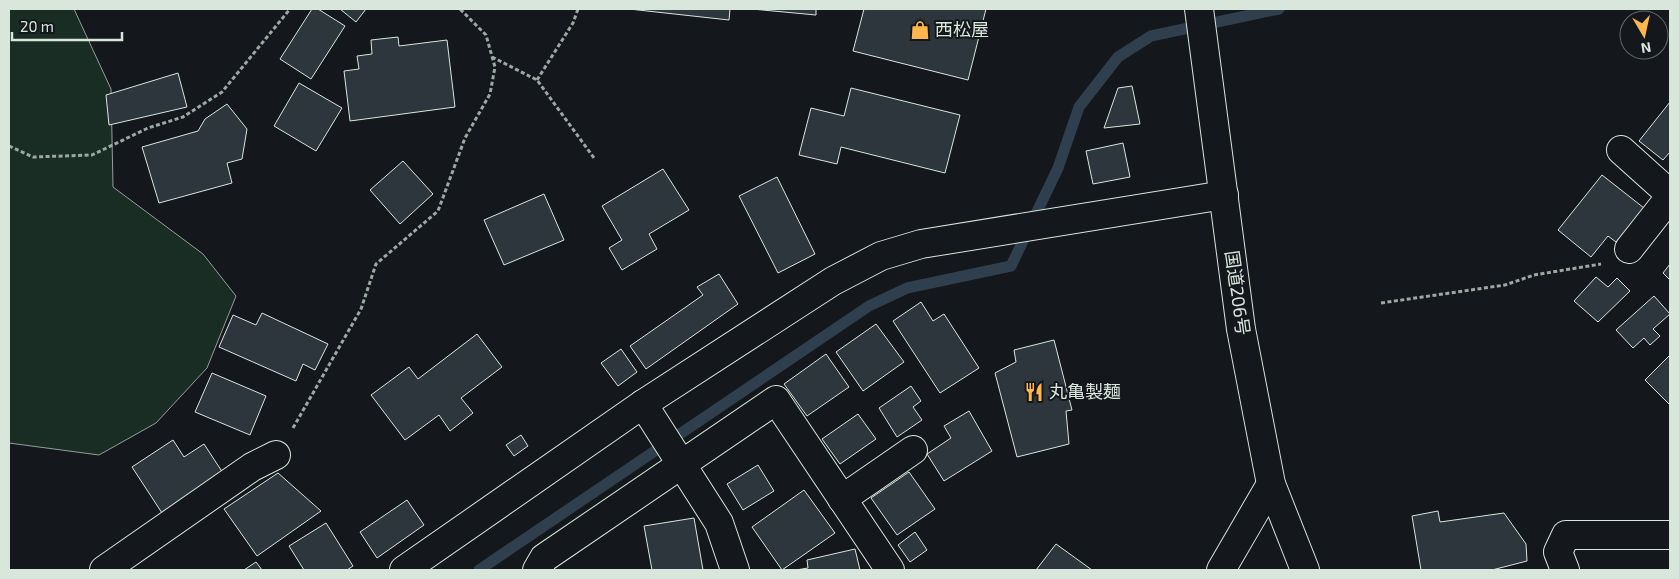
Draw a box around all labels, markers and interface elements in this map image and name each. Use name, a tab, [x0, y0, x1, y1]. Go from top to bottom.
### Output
scale bar	[12, 10, 122, 42]
north arrow	[1619, 10, 1669, 60]
text: 20 m	[20, 17, 54, 35]
place label: 西松屋	[935, 18, 989, 40]
shop icon: 西松屋	[909, 19, 931, 41]
text: N	[1640, 39, 1652, 58]
street label: 国道206号	[1221, 249, 1255, 337]
place label: 丸亀製麺	[1049, 380, 1121, 402]
restaurant icon: 丸亀製麺	[1023, 381, 1045, 403]

